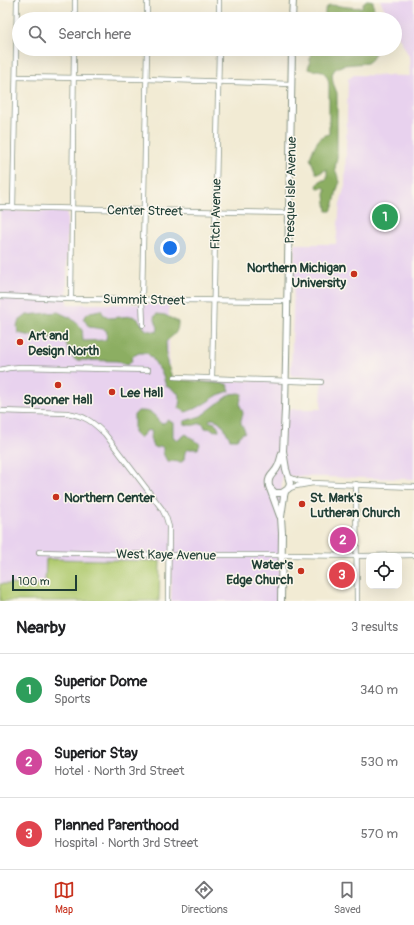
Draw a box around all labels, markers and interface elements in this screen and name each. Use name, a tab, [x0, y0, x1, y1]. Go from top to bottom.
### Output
search box	[12, 12, 402, 56]
icon: search	[26, 23, 48, 45]
text: Search here	[58, 25, 131, 44]
street label: Presque Isle Avenue	[282, 136, 300, 244]
street label: Fitch Avenue	[207, 178, 225, 250]
street label: Center Street	[107, 202, 184, 220]
pin: 1	[372, 202, 398, 232]
your location	[160, 238, 180, 258]
place label: Northern Michigan University	[247, 260, 347, 291]
marker: Northern Michigan University	[349, 269, 359, 279]
street label: Summit Street	[103, 291, 186, 309]
place label: Art and Design North	[28, 328, 99, 359]
marker: Art and Design North	[15, 337, 25, 347]
marker: Spooner Hall	[53, 380, 63, 390]
place label: Lee Hall	[120, 385, 163, 401]
marker: Lee Hall	[107, 387, 117, 397]
place label: Spooner Hall	[23, 392, 93, 408]
place label: Northern Center	[64, 490, 155, 506]
place label: St. Mark's Lutheran Church	[310, 490, 400, 521]
marker: Northern Center	[51, 492, 61, 502]
marker: St. Mark's Lutheran Church	[297, 499, 307, 509]
pin: 2	[330, 525, 356, 555]
street label: West Kaye Avenue	[116, 546, 217, 564]
map controls	[366, 553, 402, 589]
button: locate	[366, 553, 402, 589]
place label: Water's Edge Church	[226, 557, 293, 588]
pin: 3	[329, 560, 355, 590]
marker: Water's Edge Church	[296, 566, 306, 576]
scale bar	[12, 573, 77, 592]
text: 100 m	[18, 575, 49, 588]
text: Nearby	[16, 617, 65, 638]
text: 3 results	[351, 619, 398, 635]
text: Superior Dome	[54, 672, 147, 691]
text: 1	[26, 682, 32, 698]
text: 340 m	[360, 682, 398, 698]
text: Sports	[54, 691, 90, 707]
text: Superior Stay	[54, 744, 138, 763]
text: 2	[25, 754, 33, 770]
text: 530 m	[360, 754, 398, 770]
text: Hotel · North 3rd Street	[54, 763, 184, 779]
text: Planned Parenthood	[54, 816, 179, 835]
text: 3	[25, 826, 33, 842]
text: 570 m	[361, 826, 398, 842]
text: Hospital · North 3rd Street	[54, 835, 198, 851]
tab: Map	[53, 879, 75, 916]
tab: Directions	[181, 879, 228, 916]
tab: Saved	[334, 879, 361, 916]

